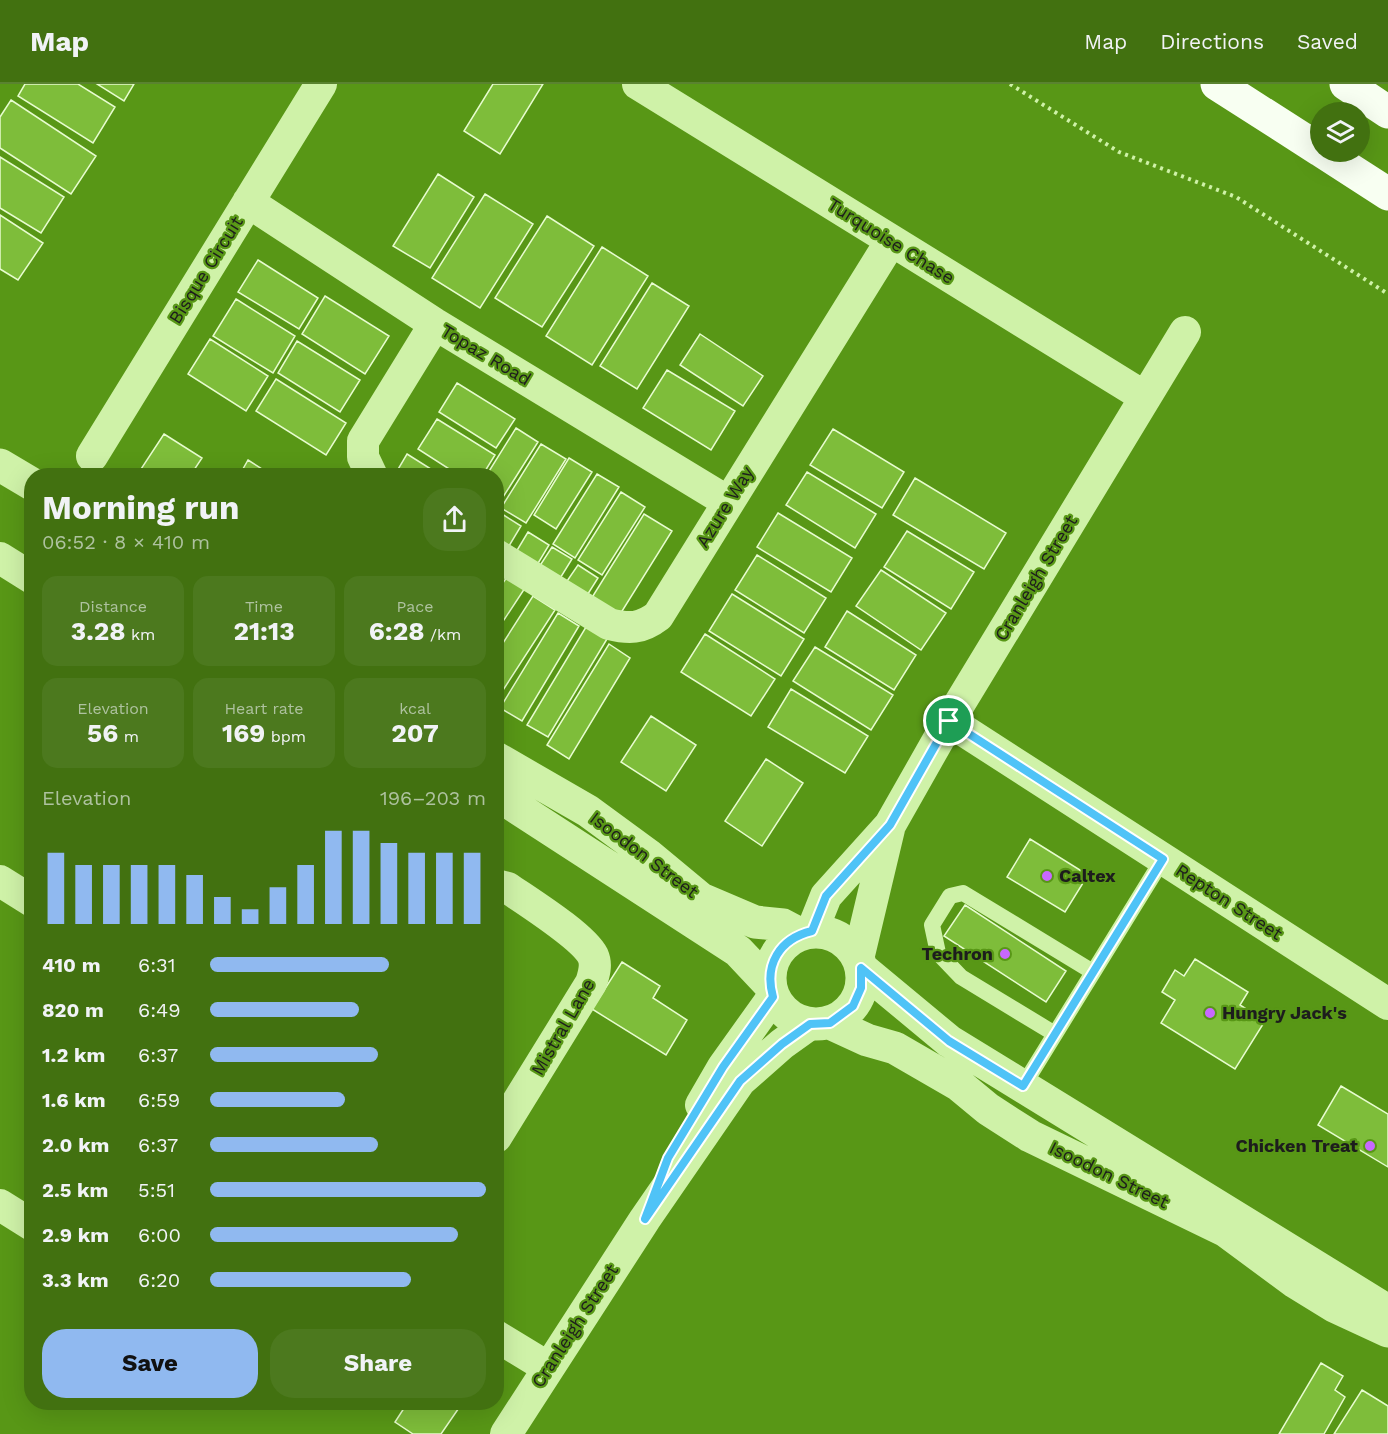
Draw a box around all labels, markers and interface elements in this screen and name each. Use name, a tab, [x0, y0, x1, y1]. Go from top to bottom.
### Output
text: Map	[30, 25, 89, 58]
text: Map	[1084, 29, 1127, 54]
text: Directions	[1160, 29, 1264, 54]
text: Saved	[1297, 29, 1358, 54]
map controls	[1310, 102, 1370, 162]
button: layers	[1310, 102, 1370, 162]
street label: Turquoise Chase	[824, 193, 958, 288]
street label: Bisque Circuit	[164, 212, 247, 327]
street label: Topaz Road	[438, 320, 535, 390]
street label: Azure Way	[691, 462, 758, 551]
text: Morning run	[42, 488, 239, 527]
button: share	[423, 488, 486, 551]
street label: Cranleigh Street	[990, 511, 1081, 644]
text: 06:52 · 8 × 410 m	[42, 530, 210, 554]
text: Distance	[79, 597, 147, 616]
text: Time	[245, 597, 283, 616]
text: Pace	[396, 597, 434, 616]
text: 3.28	[71, 616, 125, 646]
text: 21:13	[233, 616, 295, 646]
text: 6:28	[369, 616, 424, 646]
text: km	[125, 625, 155, 644]
text: /km	[424, 625, 461, 644]
pin	[923, 695, 974, 746]
text: Elevation	[77, 699, 149, 718]
text: Heart rate	[224, 699, 304, 718]
text: kcal	[399, 699, 431, 718]
icon: arrive	[932, 704, 965, 737]
text: 56	[87, 718, 118, 748]
text: 169	[222, 718, 265, 748]
text: 207	[391, 718, 439, 748]
text: m	[118, 727, 139, 746]
text: bpm	[265, 727, 306, 746]
text: Elevation	[42, 786, 131, 810]
text: 196–203 m	[380, 786, 486, 810]
street label: Isoodon Street	[586, 807, 703, 902]
street label: Repton Street	[1172, 859, 1287, 944]
place label: Caltex	[1059, 865, 1116, 886]
marker: Caltex	[1040, 869, 1054, 883]
place label: Techron	[922, 943, 993, 964]
marker: Techron	[998, 947, 1012, 961]
text: 410 m	[42, 953, 100, 977]
text: 6:31	[138, 953, 176, 977]
street label: Mistral Lane	[526, 975, 599, 1079]
text: 820 m	[42, 998, 104, 1022]
text: 6:49	[138, 998, 181, 1022]
place label: Hungry Jack's	[1222, 1002, 1347, 1023]
marker: Hungry Jack's	[1203, 1006, 1217, 1020]
text: 1.2 km	[42, 1043, 105, 1067]
text: 6:37	[138, 1043, 178, 1067]
text: 1.6 km	[42, 1088, 106, 1112]
text: 6:59	[138, 1088, 180, 1112]
text: 2.0 km	[42, 1133, 109, 1157]
text: 6:37	[138, 1133, 178, 1157]
place label: Chicken Treat	[1235, 1135, 1358, 1156]
street label: Isoodon Street	[1046, 1137, 1173, 1213]
marker: Chicken Treat	[1363, 1139, 1377, 1153]
text: 2.5 km	[42, 1178, 108, 1202]
text: 5:51	[138, 1178, 175, 1202]
text: 2.9 km	[42, 1223, 109, 1247]
text: 6:00	[138, 1223, 181, 1247]
street label: Cranleigh Street	[527, 1260, 622, 1391]
text: 3.3 km	[42, 1268, 109, 1292]
text: 6:20	[138, 1268, 180, 1292]
button: Save	[42, 1329, 258, 1398]
button: Share	[270, 1329, 486, 1398]

